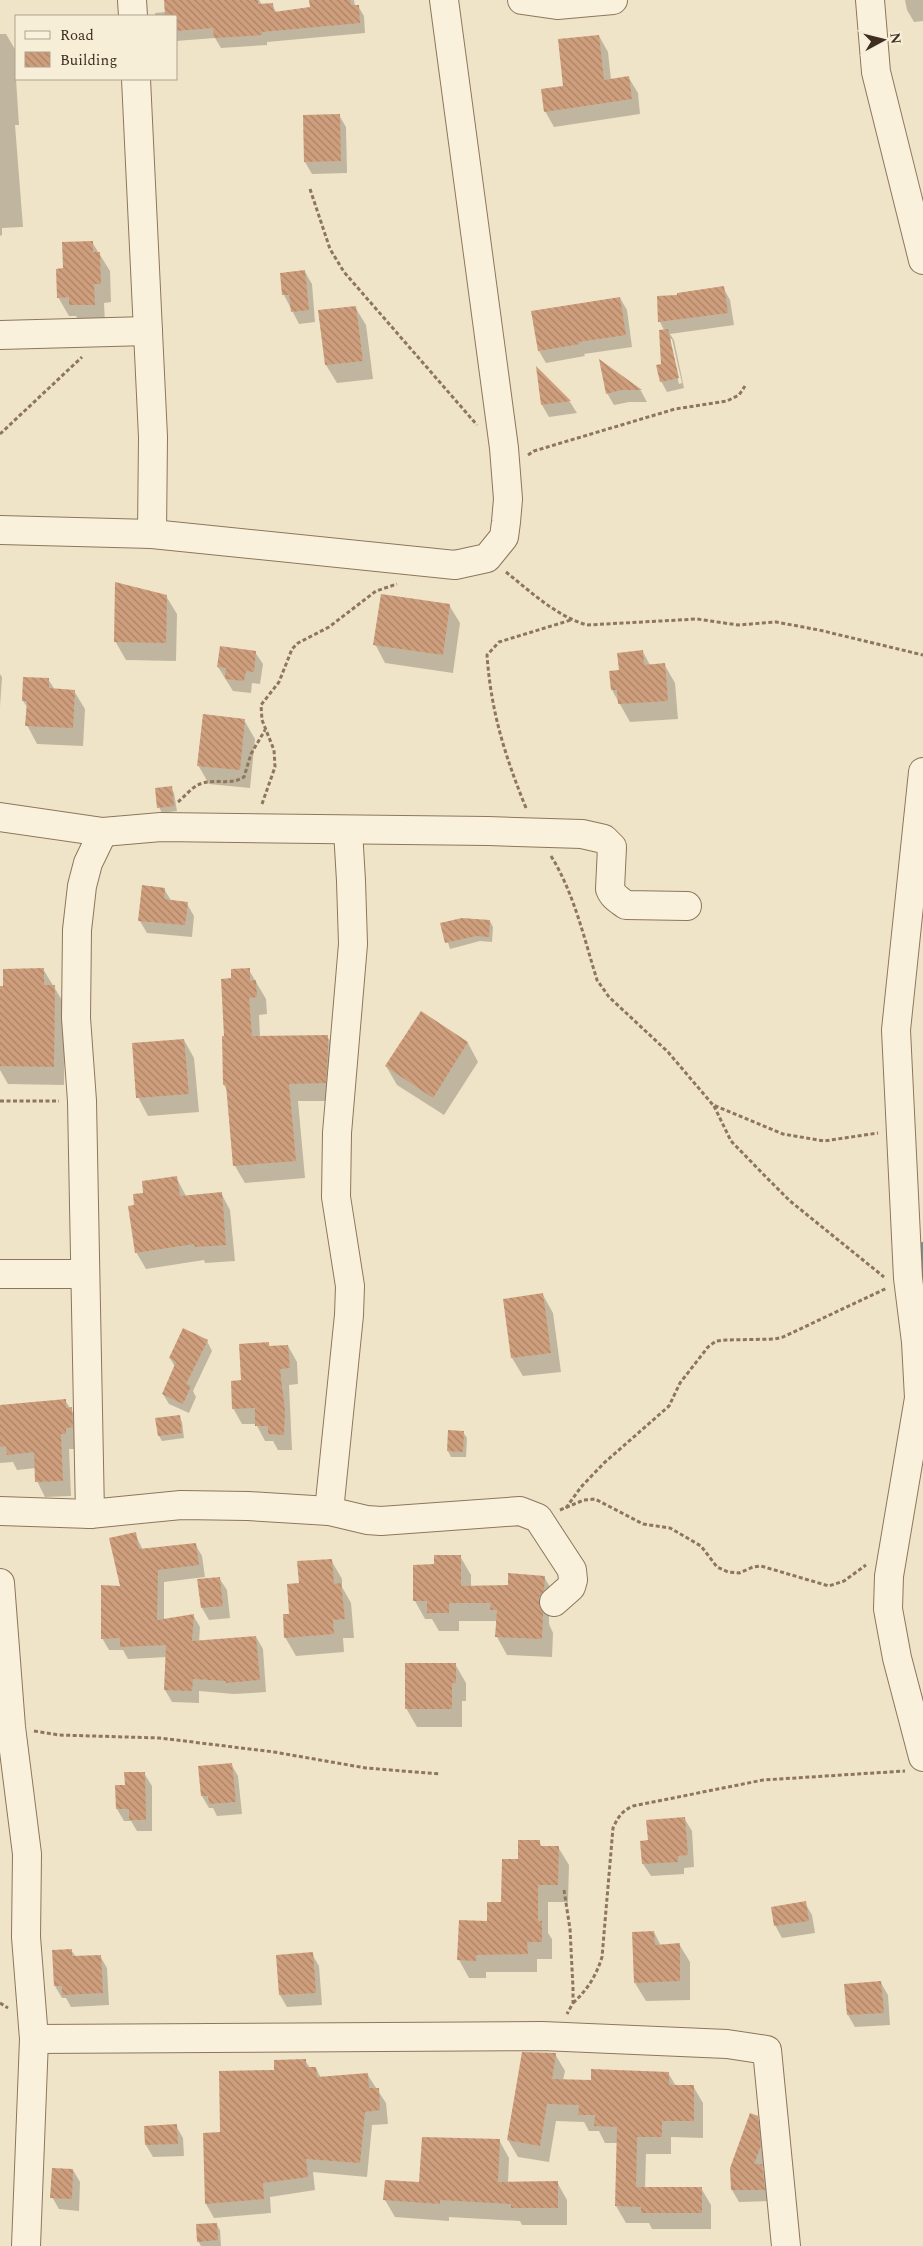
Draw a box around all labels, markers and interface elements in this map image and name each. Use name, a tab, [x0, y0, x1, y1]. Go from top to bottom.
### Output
legend	[15, 15, 178, 80]
north arrow	[858, 15, 908, 65]
text: Road	[60, 24, 94, 47]
text: N	[884, 32, 907, 45]
text: Building	[60, 49, 117, 72]

